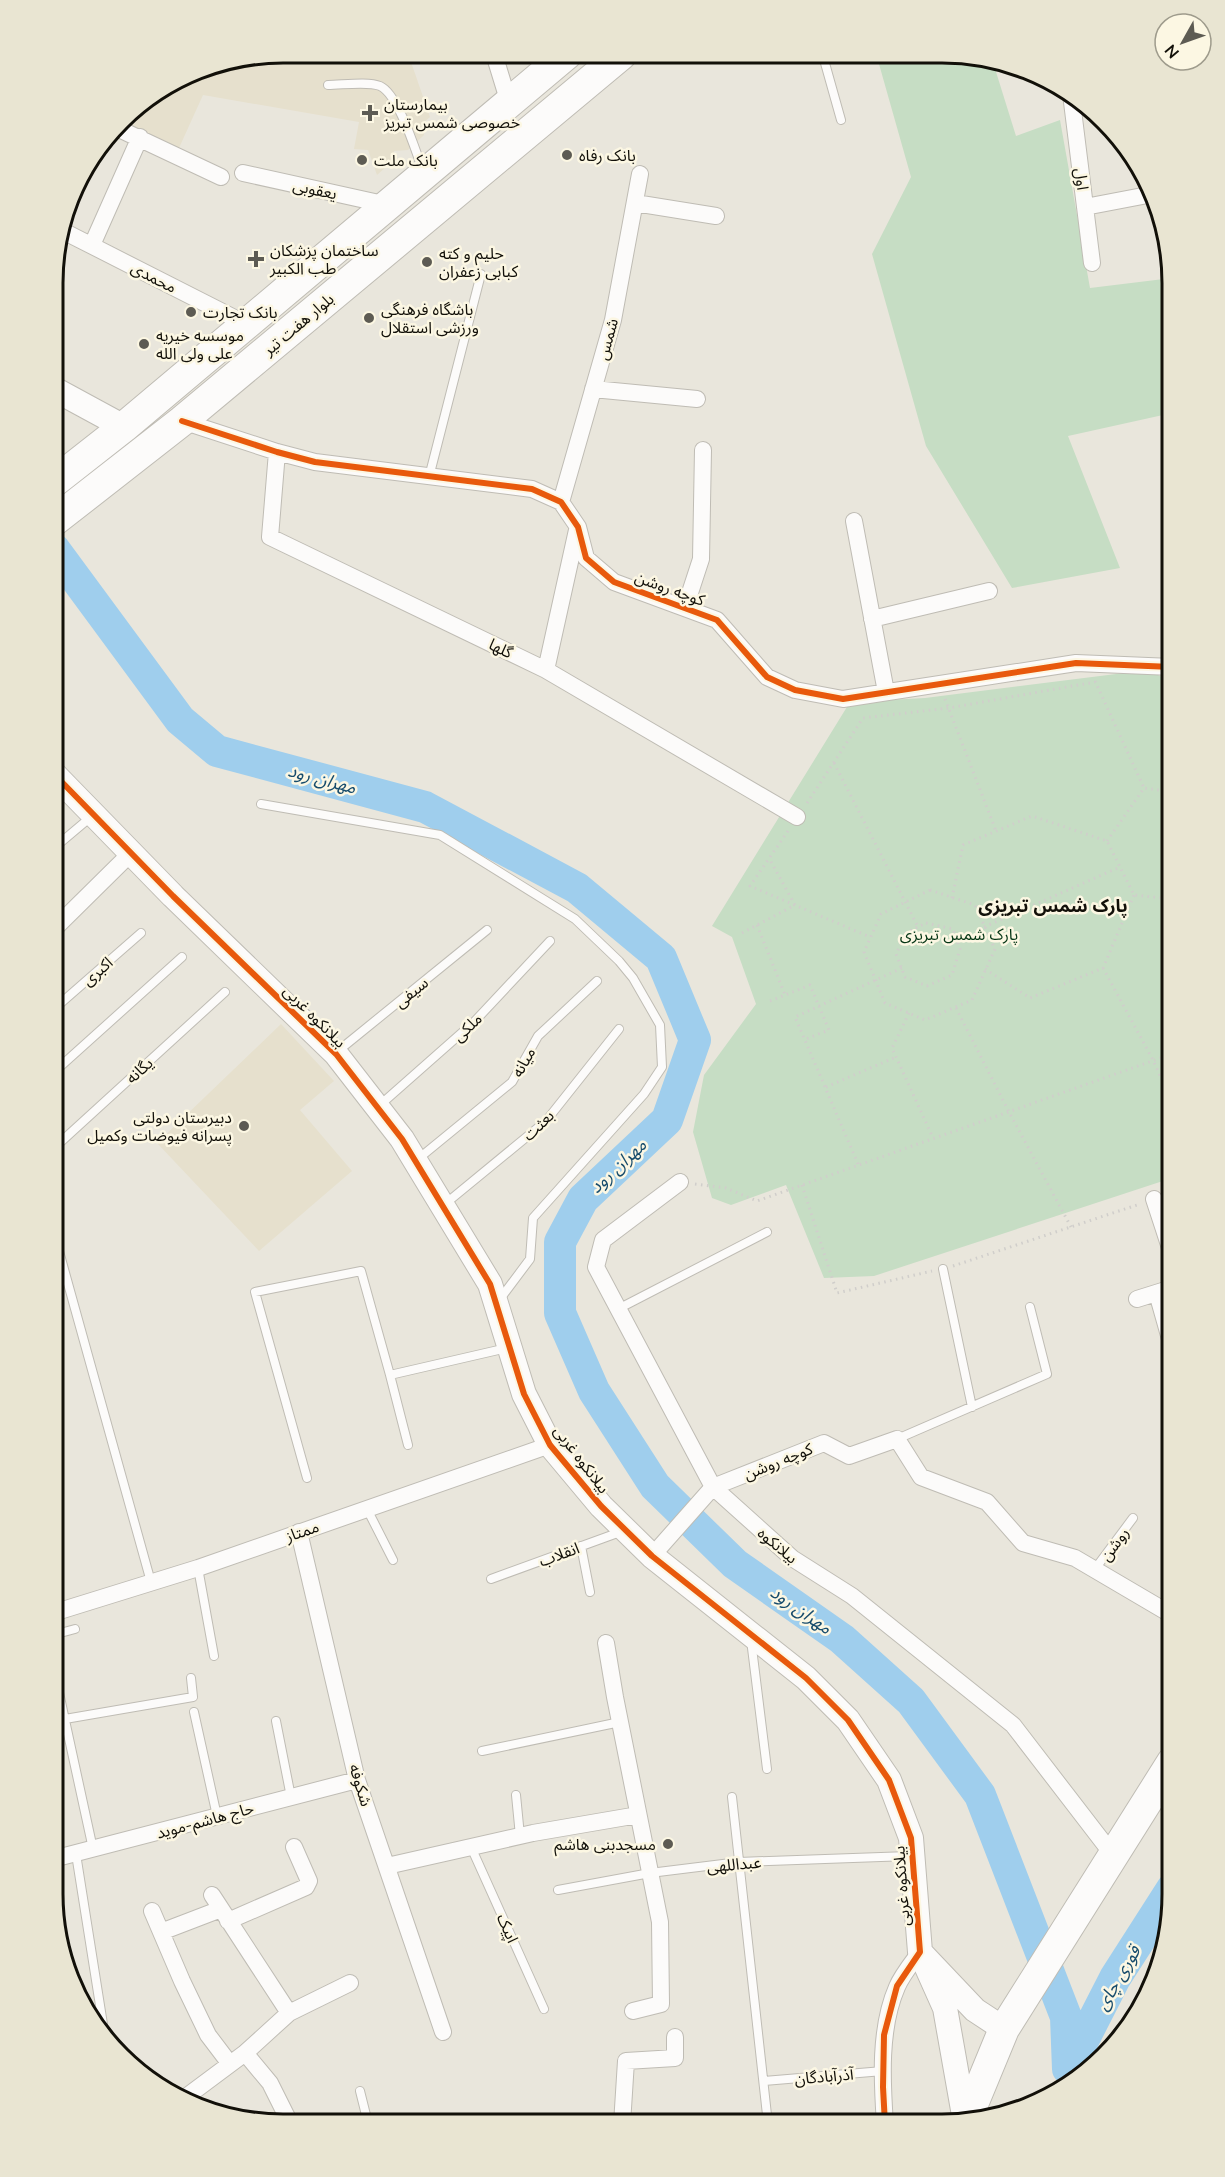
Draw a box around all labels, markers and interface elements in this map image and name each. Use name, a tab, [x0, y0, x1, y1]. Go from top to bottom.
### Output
north arrow	[1153, 12, 1213, 72]
text: N	[1160, 41, 1183, 63]
place label: بیمارستان خصوصی شمس تبریز	[383, 94, 520, 132]
marker: بیمارستان خصوصی شمس تبریز	[361, 104, 379, 122]
place label: بانک رفاه	[579, 145, 636, 165]
marker: بانک رفاه	[560, 148, 574, 162]
place label: بانک ملت	[374, 150, 438, 170]
marker: بانک ملت	[355, 153, 369, 167]
street label: اول	[1070, 167, 1093, 191]
street label: یعقوبی	[291, 175, 339, 203]
place label: ساختمان پزشکان طب الکبیر	[269, 240, 379, 278]
place label: حلیم و کته کبابی زعفران	[439, 243, 519, 281]
marker: ساختمان پزشکان طب الکبیر	[247, 250, 265, 268]
marker: حلیم و کته کبابی زعفران	[420, 255, 434, 269]
street label: محمدی	[128, 257, 180, 297]
street label: بلوار هفت تیر	[258, 289, 338, 360]
place label: باشگاه فرهنگی ورزشی استقلال	[381, 299, 479, 338]
place label: بانک تجارت	[203, 302, 277, 322]
marker: بانک تجارت	[184, 305, 198, 319]
marker: باشگاه فرهنگی ورزشی استقلال	[362, 311, 376, 325]
street label: شمس	[592, 316, 622, 362]
place label: موسسه خیریه علی ولی الله	[156, 325, 244, 363]
marker: موسسه خیریه علی ولی الله	[137, 337, 151, 351]
street label: کوچه روشن	[632, 566, 708, 611]
street label: گلها	[486, 634, 517, 662]
water label: مهران رود	[285, 758, 359, 799]
district label: پارک شمس تبریزی	[978, 894, 1128, 918]
park label: پارک شمس تبریزی	[900, 924, 1018, 945]
street label: اکبری	[77, 952, 117, 990]
street label: سیفی	[390, 972, 432, 1012]
street label: بیلانکوه غربی	[279, 980, 351, 1052]
street label: ملکی	[448, 1008, 486, 1046]
street label: میانه	[507, 1044, 539, 1080]
street label: یگانه	[121, 1053, 157, 1087]
street label: بعثت	[518, 1105, 558, 1145]
place label: دبیرستان دولتی پسرانه فیوضات وکمیل	[87, 1107, 232, 1146]
marker: دبیرستان دولتی پسرانه فیوضات وکمیل	[237, 1119, 251, 1133]
water label: مهران رود	[584, 1133, 651, 1198]
street label: بیلانکوه غربی	[550, 1421, 614, 1497]
street label: کوچه روشن	[741, 1438, 816, 1485]
street label: ممتاز	[282, 1516, 321, 1546]
street label: بیلانکوه	[754, 1522, 802, 1568]
street label: روشن	[1095, 1523, 1133, 1565]
street label: انقلاب	[536, 1538, 582, 1570]
water label: مهران رود	[766, 1580, 837, 1639]
street label: شکوفه	[345, 1761, 377, 1809]
street label: حاج هاشم-موید	[154, 1797, 257, 1845]
place label: مسجدبنی هاشم	[554, 1834, 656, 1857]
marker: مسجدبنی هاشم	[661, 1837, 675, 1851]
street label: بیلانکوه غربی	[888, 1845, 914, 1927]
street label: عبداللهی	[706, 1852, 762, 1876]
street label: اپیک	[492, 1910, 523, 1946]
water label: قوری چای	[1090, 1940, 1147, 2015]
street label: آذرآبادگان	[794, 2063, 856, 2089]

